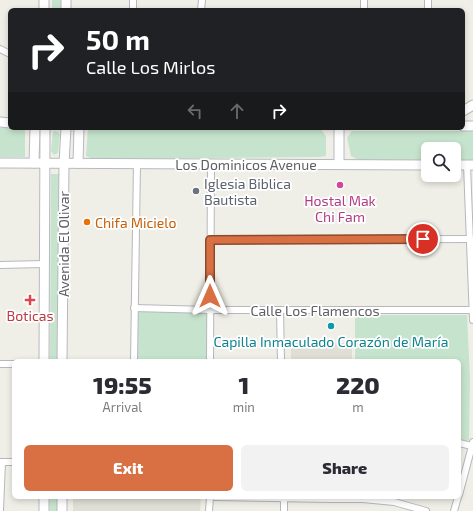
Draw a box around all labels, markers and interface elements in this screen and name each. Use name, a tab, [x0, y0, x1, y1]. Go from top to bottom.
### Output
text: 50 m	[86, 22, 150, 56]
icon: right	[20, 24, 72, 76]
text: Calle Los Mirlos	[86, 56, 215, 78]
icon: left	[184, 100, 206, 122]
icon: ahead	[226, 100, 248, 122]
icon: right	[268, 100, 290, 122]
map controls	[421, 142, 461, 182]
button: search	[421, 142, 461, 182]
street label: Los Dominicos Avenue	[175, 156, 317, 173]
place label: Iglesia Biblica Bautista	[204, 175, 291, 208]
marker: Hostal Mak Chi Fam	[335, 180, 345, 190]
marker: Iglesia Biblica Bautista	[191, 186, 201, 196]
street label: Avenida El Olivar	[55, 191, 72, 297]
place label: Hostal Mak Chi Fam	[304, 192, 376, 225]
place label: Chifa Micielo	[95, 214, 176, 231]
marker: Chifa Micielo	[82, 217, 92, 227]
pin	[406, 222, 440, 256]
icon: arrive	[412, 228, 434, 250]
position arrow	[189, 275, 231, 317]
marker: Boticas	[25, 295, 35, 305]
street label: Calle Los Flamencos	[250, 302, 380, 319]
place label: Boticas	[6, 307, 54, 324]
marker: Capilla Inmaculado Corazón de María	[326, 321, 336, 331]
place label: Capilla Inmaculado Corazón de María	[214, 333, 448, 350]
text: 19:55	[93, 370, 152, 399]
text: 1	[238, 370, 249, 399]
text: 220	[336, 370, 380, 399]
text: Arrival	[103, 399, 142, 415]
text: min	[233, 399, 255, 415]
text: m	[352, 399, 364, 415]
button: Exit	[24, 445, 233, 491]
button: Share	[241, 445, 449, 491]

